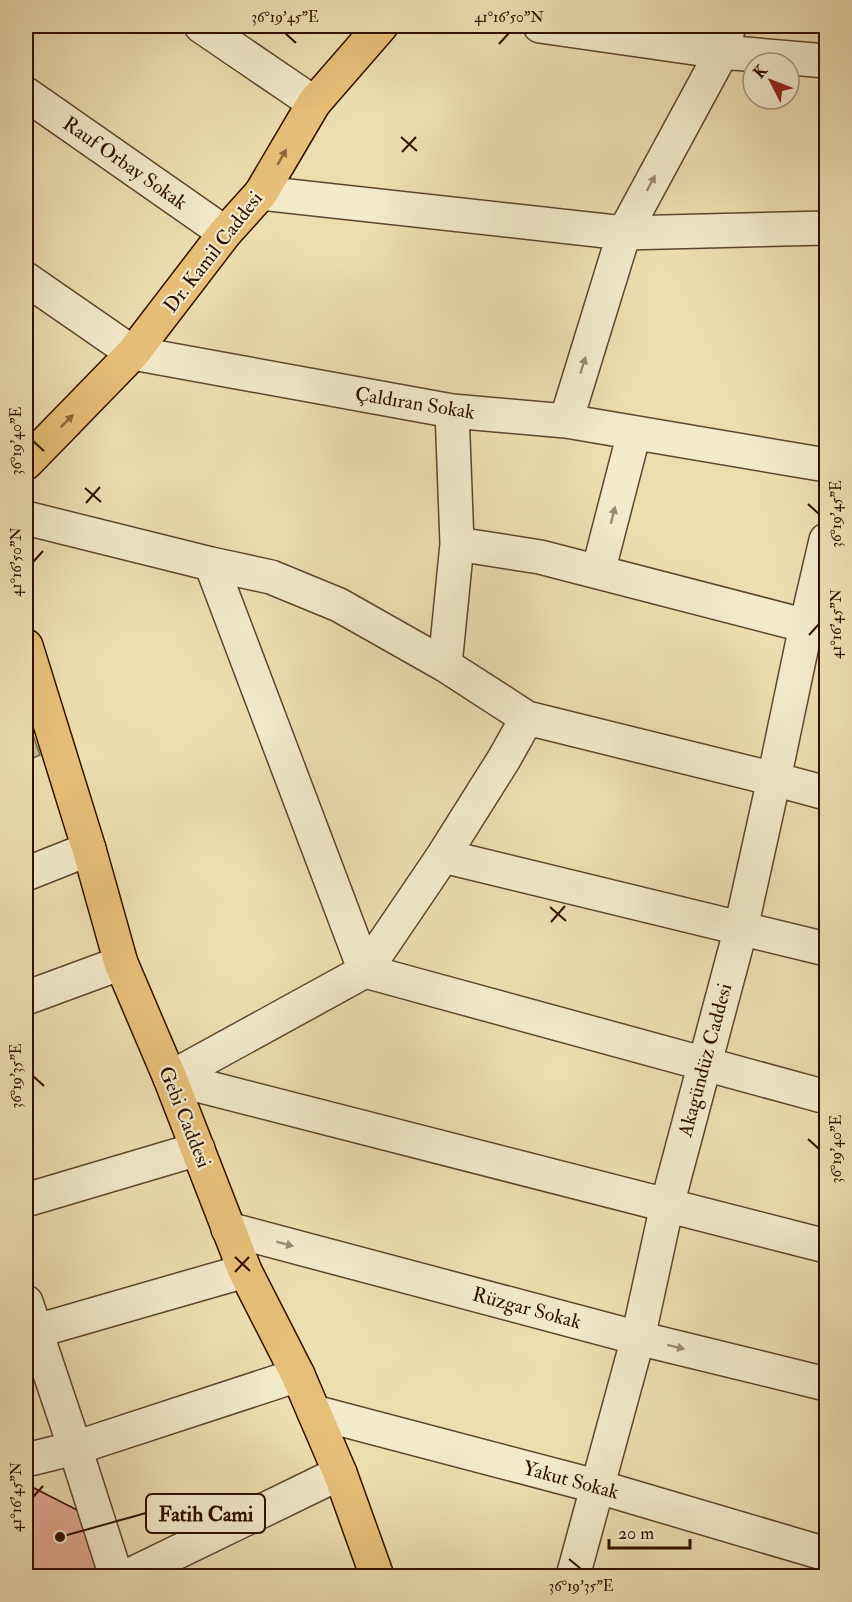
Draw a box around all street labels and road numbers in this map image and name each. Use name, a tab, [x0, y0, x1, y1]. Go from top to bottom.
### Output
street label: Rauf Orbay Sokak	[58, 111, 192, 215]
street label: Dr. Kamil Caddesi	[158, 186, 268, 318]
street label: Çaldıran Sokak	[353, 381, 477, 425]
street label: Akagündüz Caddesi	[672, 980, 738, 1141]
street label: Gebi Caddesi	[153, 1063, 217, 1171]
street label: Rüzgar Sokak	[470, 1281, 585, 1335]
street label: Yakut Sokak	[520, 1455, 622, 1505]

